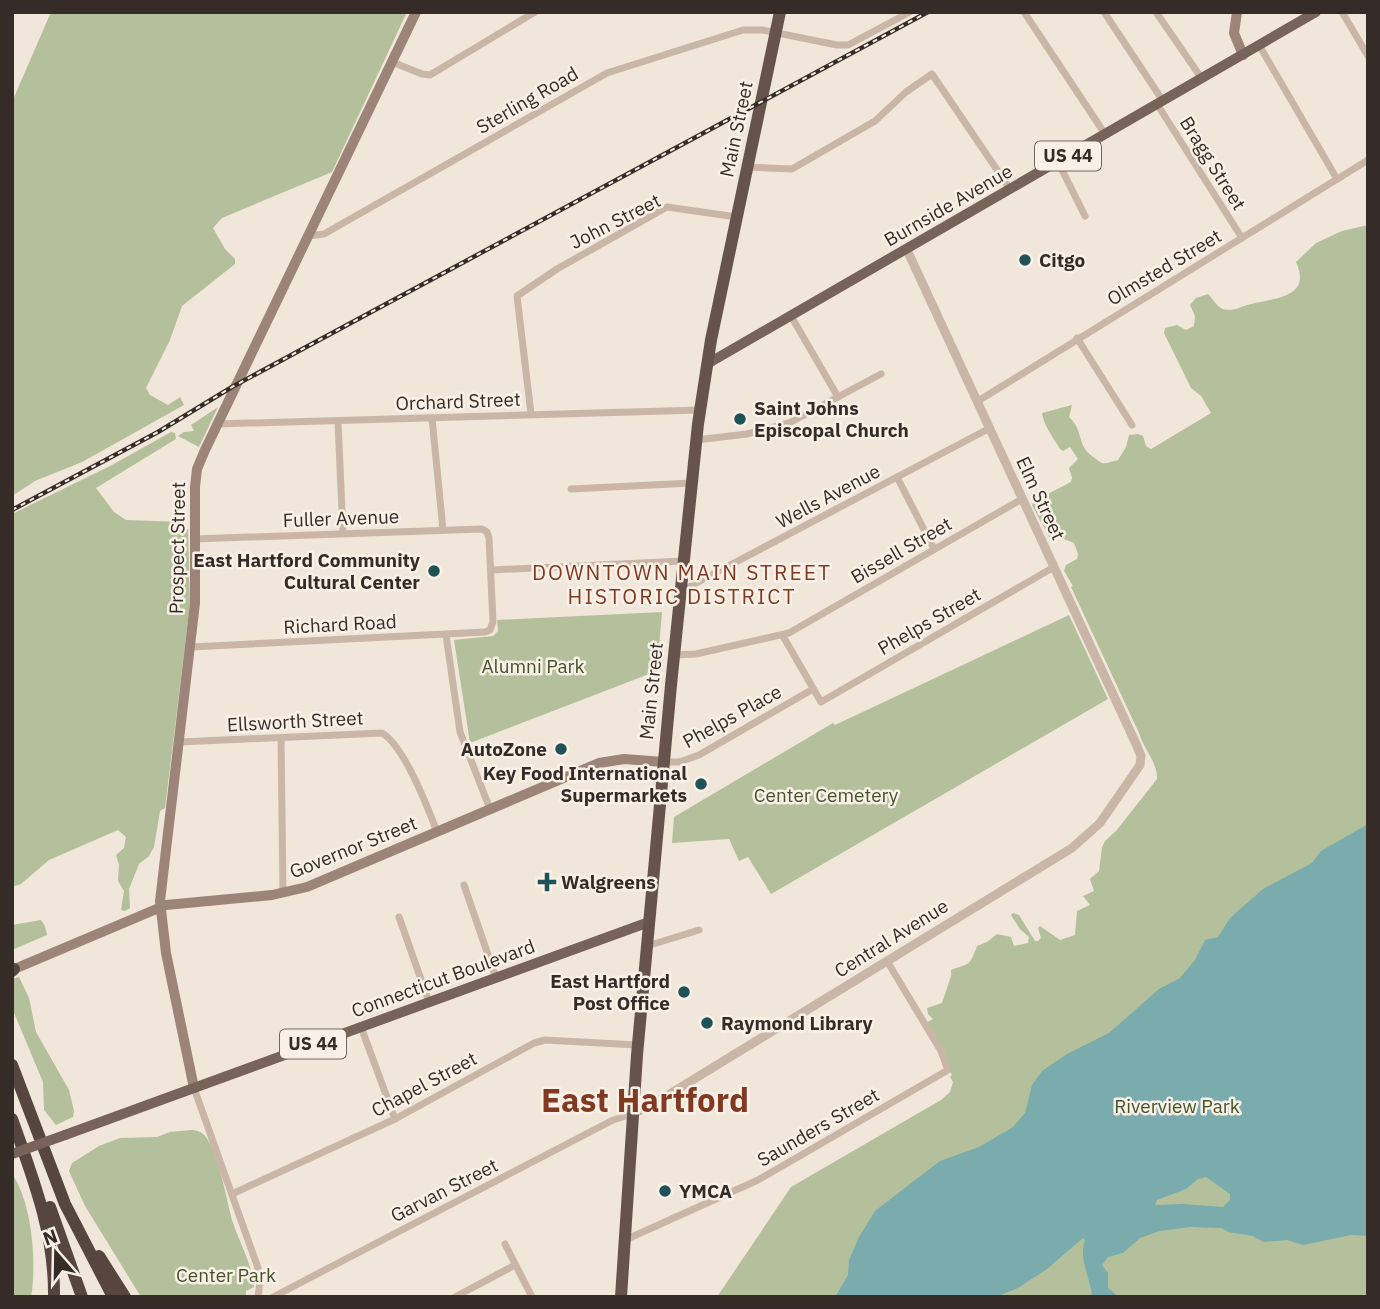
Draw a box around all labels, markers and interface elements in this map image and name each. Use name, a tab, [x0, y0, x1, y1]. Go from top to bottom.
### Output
street label: Sterling Road	[472, 61, 582, 139]
street label: Main Street	[714, 79, 758, 179]
street label: Bragg Street	[1175, 112, 1251, 214]
road number: US 44	[1035, 141, 1101, 170]
street label: Burnside Avenue	[879, 159, 1017, 251]
street label: John Street	[566, 188, 664, 254]
street label: Olmsted Street	[1103, 223, 1225, 311]
place label: Citgo	[1039, 248, 1085, 272]
marker: Citgo	[1017, 252, 1033, 268]
street label: Orchard Street	[395, 387, 521, 415]
place label: Saint Johns Episcopal Church	[754, 396, 909, 442]
marker: Saint Johns Episcopal Church	[732, 411, 748, 427]
street label: Elm Street	[1011, 452, 1071, 544]
street label: Wells Avenue	[772, 459, 884, 533]
street label: Prospect Street	[164, 482, 190, 614]
street label: Fuller Avenue	[282, 504, 400, 532]
street label: Bissell Street	[846, 511, 956, 589]
place label: East Hartford Community Cultural Center	[193, 548, 421, 594]
district label: DOWNTOWN MAIN STREET HISTORIC DISTRICT	[532, 558, 832, 610]
marker: East Hartford Community Cultural Center	[426, 563, 442, 579]
street label: Phelps Street	[873, 582, 985, 660]
street label: Richard Road	[283, 609, 397, 639]
street label: Main Street	[634, 641, 668, 741]
park label: Alumni Park	[481, 654, 585, 678]
street label: Phelps Place	[678, 679, 786, 753]
street label: Ellsworth Street	[226, 705, 364, 737]
place label: AutoZone	[461, 737, 547, 761]
marker: AutoZone	[553, 741, 569, 757]
place label: Key Food International Supermarkets	[483, 761, 687, 807]
marker: Key Food International Supermarkets	[693, 776, 709, 792]
park label: Center Cemetery	[754, 783, 899, 807]
street label: Governor Street	[286, 811, 420, 883]
place label: Walgreens	[561, 870, 656, 894]
marker: Walgreens	[539, 874, 555, 890]
street label: Central Avenue	[830, 893, 952, 983]
street label: Connecticut Boulevard	[348, 934, 538, 1022]
place label: East Hartford Post Office	[550, 969, 670, 1015]
marker: East Hartford Post Office	[676, 984, 692, 1000]
place label: Raymond Library	[721, 1011, 874, 1035]
marker: Raymond Library	[699, 1015, 715, 1031]
road number: US 44	[280, 1030, 346, 1058]
street label: Chapel Street	[367, 1046, 481, 1122]
district label: East Hartford	[541, 1078, 749, 1121]
street label: Saunders Street	[753, 1082, 883, 1172]
park label: Riverview Park	[1114, 1094, 1240, 1118]
street label: Garvan Street	[386, 1153, 502, 1227]
place label: YMCA	[679, 1179, 732, 1203]
marker: YMCA	[657, 1183, 673, 1199]
north arrow	[21, 1218, 91, 1288]
text: N	[40, 1223, 61, 1251]
park label: Center Park	[176, 1263, 276, 1287]

